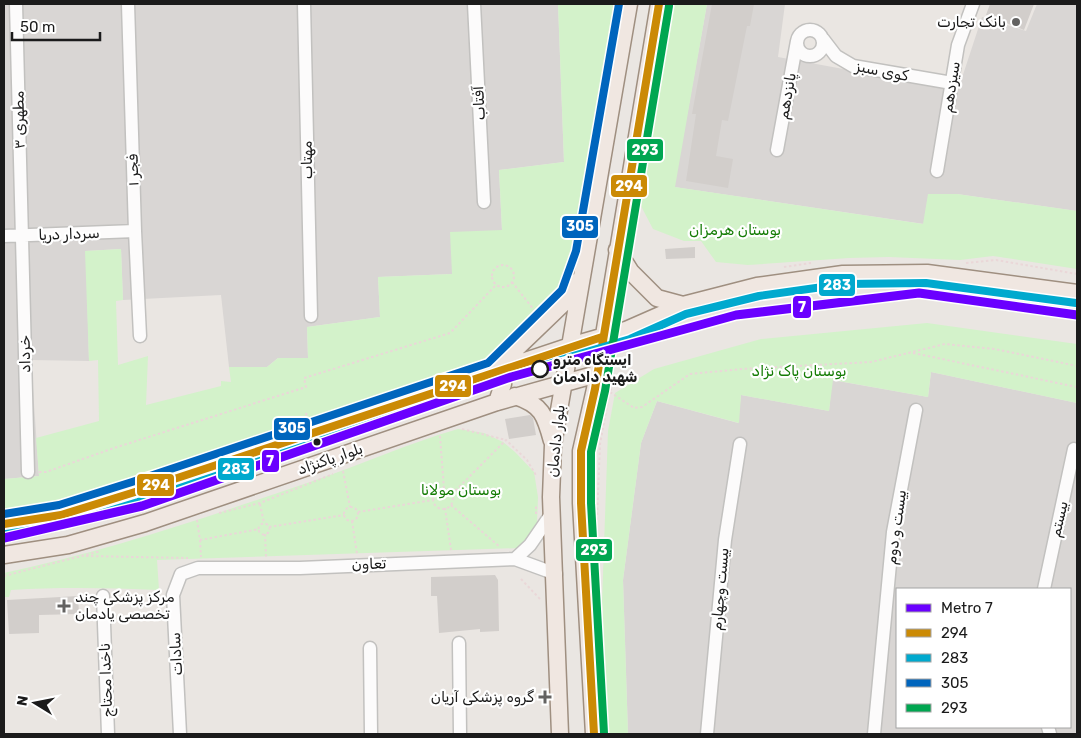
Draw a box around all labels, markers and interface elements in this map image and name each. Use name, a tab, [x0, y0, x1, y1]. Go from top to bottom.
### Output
scale bar	[12, 10, 100, 42]
place label: بانک تجارت	[937, 13, 1006, 31]
marker: بانک تجارت	[1010, 16, 1022, 28]
text: 50 m	[20, 18, 55, 36]
street label: کوی سبز	[853, 57, 910, 85]
street label: سیزدهم	[938, 60, 965, 114]
street label: پانزدهم	[774, 71, 801, 121]
street label: آفتاب	[469, 85, 489, 121]
street label: مطهری ۳	[9, 91, 29, 149]
line badge: 293	[626, 138, 664, 162]
street label: مهتاب	[298, 141, 316, 179]
text: 293	[631, 142, 659, 159]
street label: فجر ۱	[123, 153, 143, 187]
line badge: 294	[610, 174, 648, 198]
text: 294	[615, 178, 643, 195]
line badge: 305	[561, 215, 599, 239]
text: 305	[566, 218, 594, 235]
park label: بوستان هرمزان	[689, 221, 781, 239]
street label: سردار دریا	[38, 224, 100, 244]
line badge: 283	[818, 273, 856, 297]
text: 283	[823, 277, 851, 294]
line badge: 7	[792, 295, 812, 319]
text: 7	[798, 299, 806, 316]
street label: خرداد	[16, 335, 34, 373]
place label: ایستگاه مترو شهید دادمان	[553, 351, 637, 386]
marker: ایستگاه مترو شهید دادمان	[531, 360, 549, 378]
park label: بوستان پاک نژاد	[752, 362, 846, 381]
line badge: 294	[434, 374, 472, 398]
text: 294	[439, 378, 467, 395]
street label: بلوار دادمان	[543, 404, 569, 478]
line badge: 305	[273, 417, 311, 441]
text: 305	[278, 420, 306, 437]
unlabelled marker	[312, 437, 322, 447]
street label: بلوار پاکنژاد	[295, 439, 365, 479]
line badge: 7	[261, 449, 280, 473]
text: 7	[266, 453, 274, 470]
line badge: 283	[217, 457, 255, 481]
text: 283	[222, 461, 250, 478]
line badge: 294	[136, 473, 175, 497]
text: 294	[142, 477, 170, 494]
park label: بوستان مولانا	[421, 481, 501, 499]
street label: بیست و دوم	[882, 489, 911, 566]
street label: بیستم	[1046, 499, 1073, 539]
line badge: 293	[575, 538, 613, 562]
text: 293	[580, 542, 608, 559]
street label: بیست وچهارم	[707, 547, 734, 631]
street label: تعاون	[351, 554, 387, 575]
place label: مرکز پزشکی چند تخصصی یادمان	[75, 588, 175, 623]
legend	[896, 588, 1071, 728]
marker: مرکز پزشکی چند تخصصی یادمان	[57, 599, 71, 613]
text: Metro 7	[941, 599, 993, 617]
text: 294	[941, 624, 968, 642]
street label: سادات	[166, 632, 186, 676]
street label: ناخدا محتاج	[96, 643, 118, 717]
text: 283	[941, 649, 968, 667]
text: 305	[941, 674, 969, 692]
north arrow	[10, 678, 60, 728]
place label: گروه پزشکی آریان	[431, 688, 534, 707]
marker: گروه پزشکی آریان	[538, 690, 552, 704]
text: N	[13, 694, 32, 707]
text: 293	[941, 699, 967, 717]

